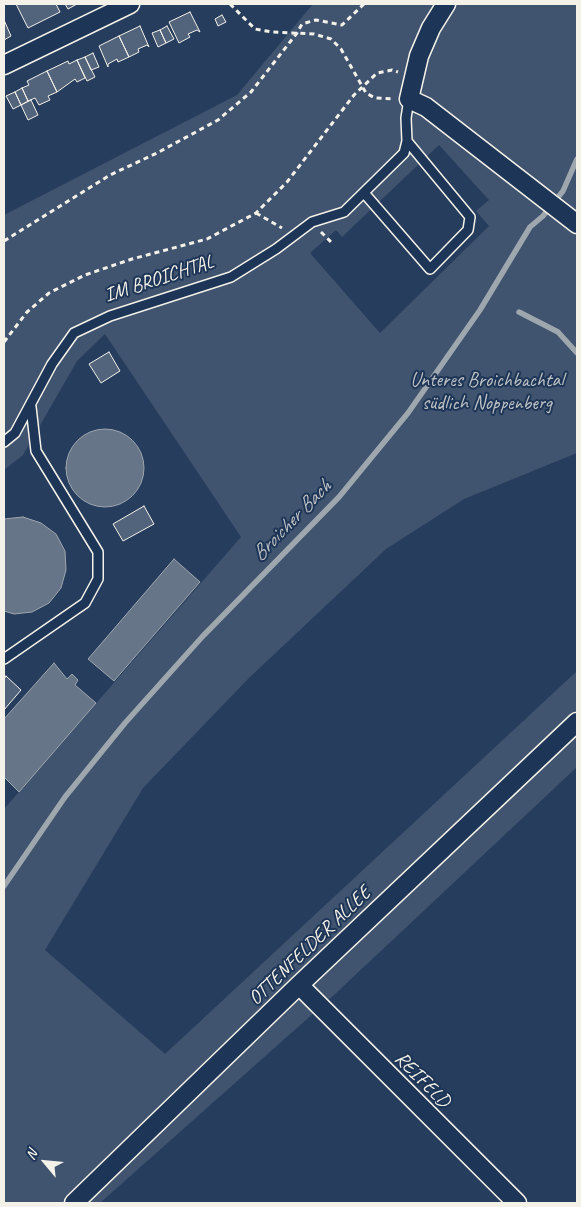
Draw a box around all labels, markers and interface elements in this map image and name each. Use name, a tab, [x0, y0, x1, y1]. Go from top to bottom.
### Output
street label: IM BROICHTAL	[101, 250, 217, 308]
park label: Unteres Broichbachtal südlich Noppenberg	[410, 369, 564, 416]
water label: Broicher Bach	[247, 475, 337, 567]
street label: OTTENFELDER ALLEE	[244, 881, 376, 1011]
street label: REIFELD	[389, 1047, 455, 1113]
north arrow	[20, 1137, 70, 1187]
text: N	[22, 1147, 41, 1163]

